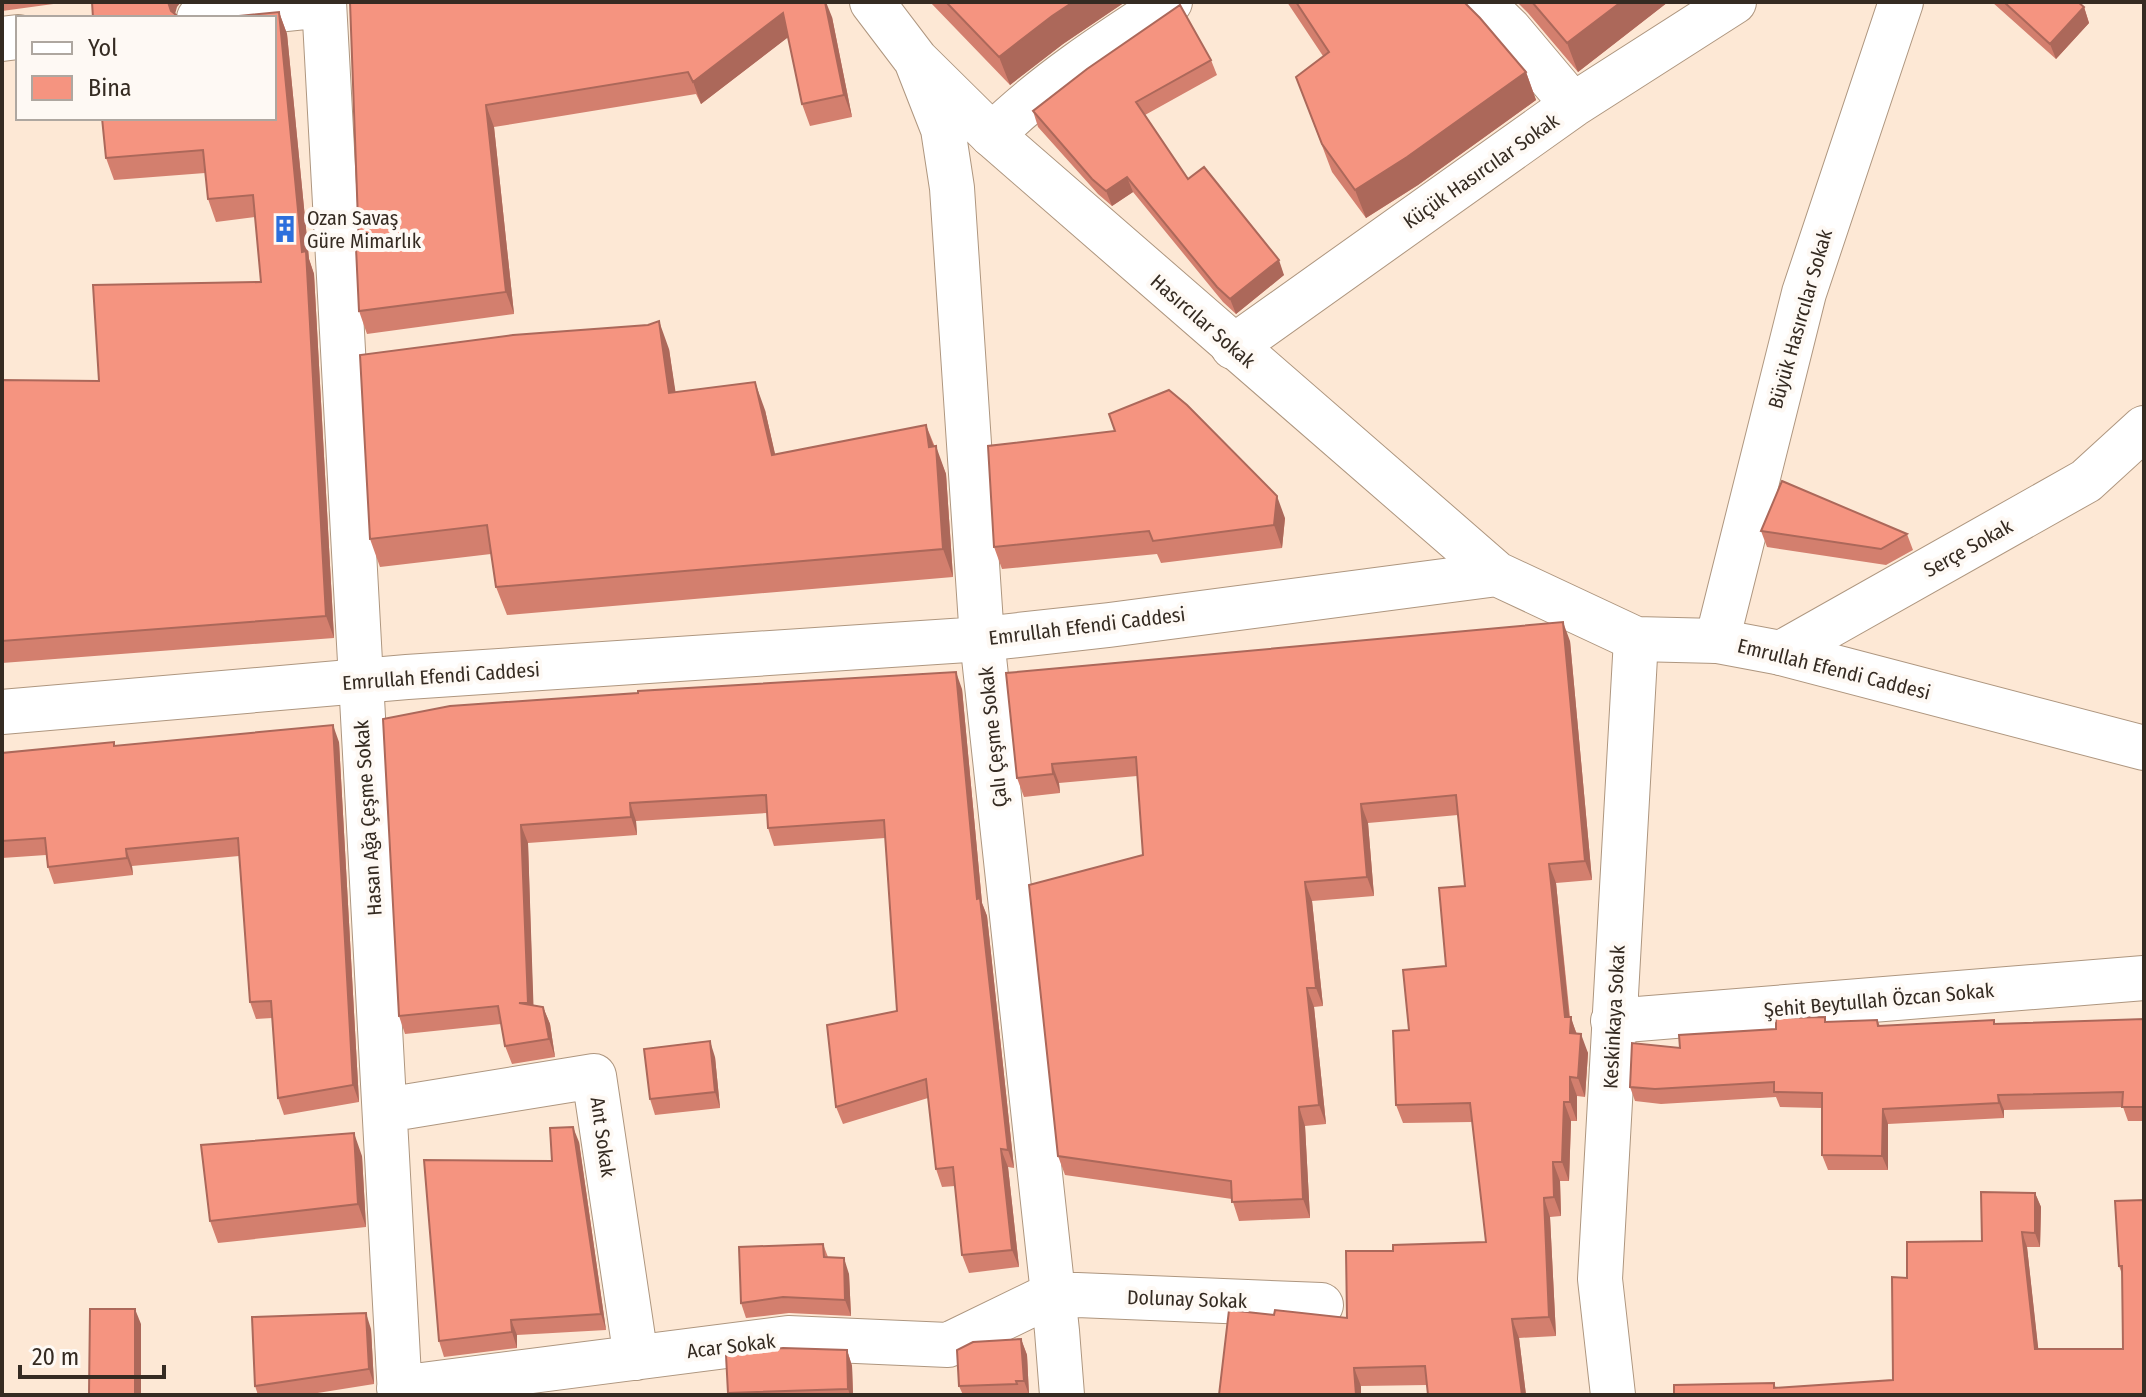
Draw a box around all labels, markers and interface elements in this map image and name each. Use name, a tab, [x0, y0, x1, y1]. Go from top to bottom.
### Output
legend	[16, 16, 276, 120]
text: Yol	[88, 34, 118, 62]
text: Bina	[88, 74, 132, 102]
street label: Küçük Hasırcılar Sokak	[1399, 108, 1564, 234]
place label: Ozan Savaş Güre Mimarlık	[307, 206, 422, 253]
building icon: Ozan Savaş Güre Mimarlık	[270, 214, 300, 244]
street label: Büyük Hasırcılar Sokak	[1763, 226, 1837, 411]
street label: Hasırcılar Sokak	[1146, 269, 1261, 373]
street label: Serçe Sokak	[1920, 514, 2017, 582]
street label: Emrullah Efendi Caddesi	[987, 602, 1187, 650]
street label: Emrullah Efendi Caddesi	[1735, 633, 1933, 705]
street label: Emrullah Efendi Caddesi	[341, 657, 541, 695]
street label: Çalı Çeşme Sokak	[974, 665, 1013, 809]
street label: Hasan Ağa Çeşme Sokak	[349, 719, 388, 917]
street label: Keskinkaya Sokak	[1598, 944, 1630, 1089]
street label: Şehit Beytullah Özcan Sokak	[1763, 978, 1996, 1023]
street label: Ant Sokak	[585, 1095, 621, 1179]
street label: Dolunay Sokak	[1127, 1285, 1248, 1313]
scale bar	[20, 1329, 164, 1379]
street label: Acar Sokak	[685, 1329, 777, 1363]
text: 20 m	[32, 1343, 79, 1371]

